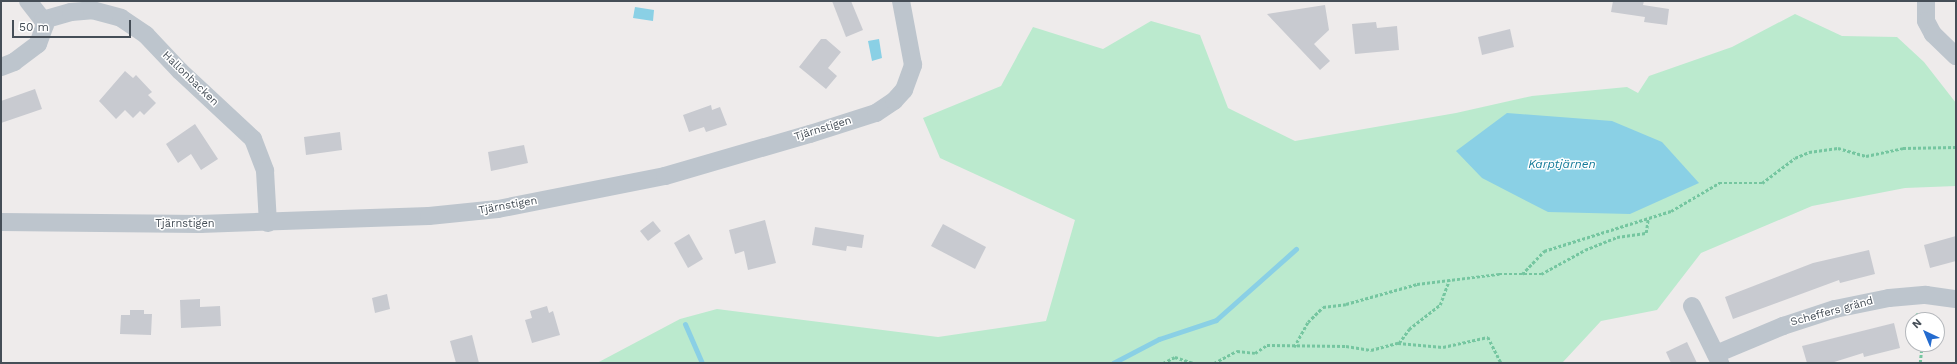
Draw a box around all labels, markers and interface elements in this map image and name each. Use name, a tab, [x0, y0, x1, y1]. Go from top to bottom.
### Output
scale bar	[14, 12, 133, 38]
text: 50 m	[19, 20, 49, 34]
street label: Hallonbacken	[159, 49, 221, 109]
street label: Tjärnstigen	[793, 114, 853, 144]
water label: Karptjärnen	[1528, 158, 1596, 172]
street label: Tjärnstigen	[478, 194, 538, 218]
street label: Tjärnstigen	[155, 217, 215, 231]
street label: Scheffers gränd	[1789, 295, 1875, 329]
north arrow	[1905, 312, 1945, 352]
text: N	[1910, 316, 1924, 331]

